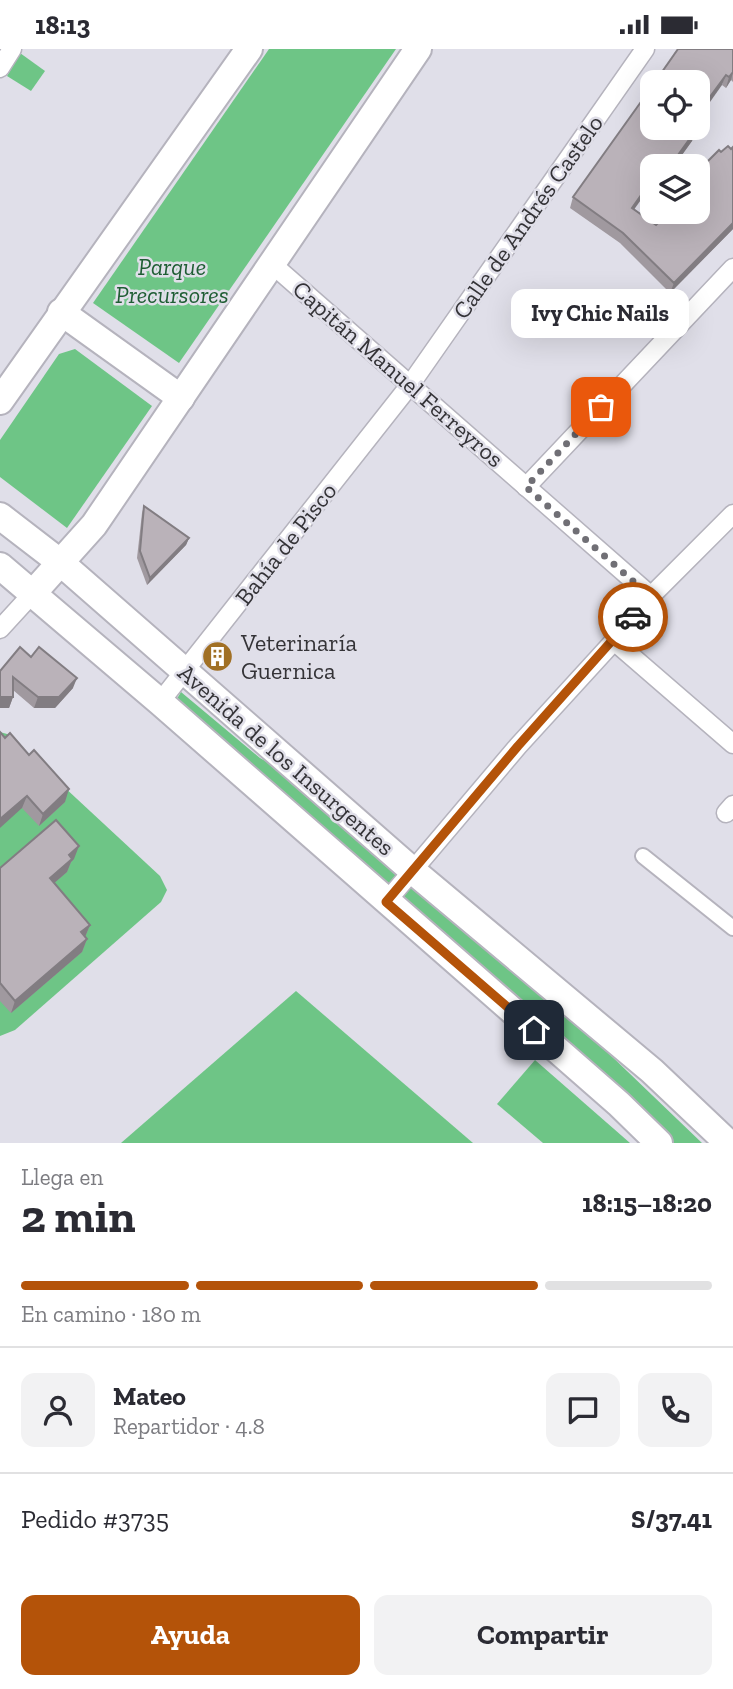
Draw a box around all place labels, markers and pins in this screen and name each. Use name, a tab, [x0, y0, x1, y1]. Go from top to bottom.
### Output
callout: Ivy Chic Nails	[512, 288, 690, 337]
pin	[571, 377, 631, 437]
place label: Veterinaría Guernica	[240, 628, 357, 685]
building icon: Veterinaría Guernica	[201, 640, 235, 674]
pin	[504, 1000, 564, 1060]

